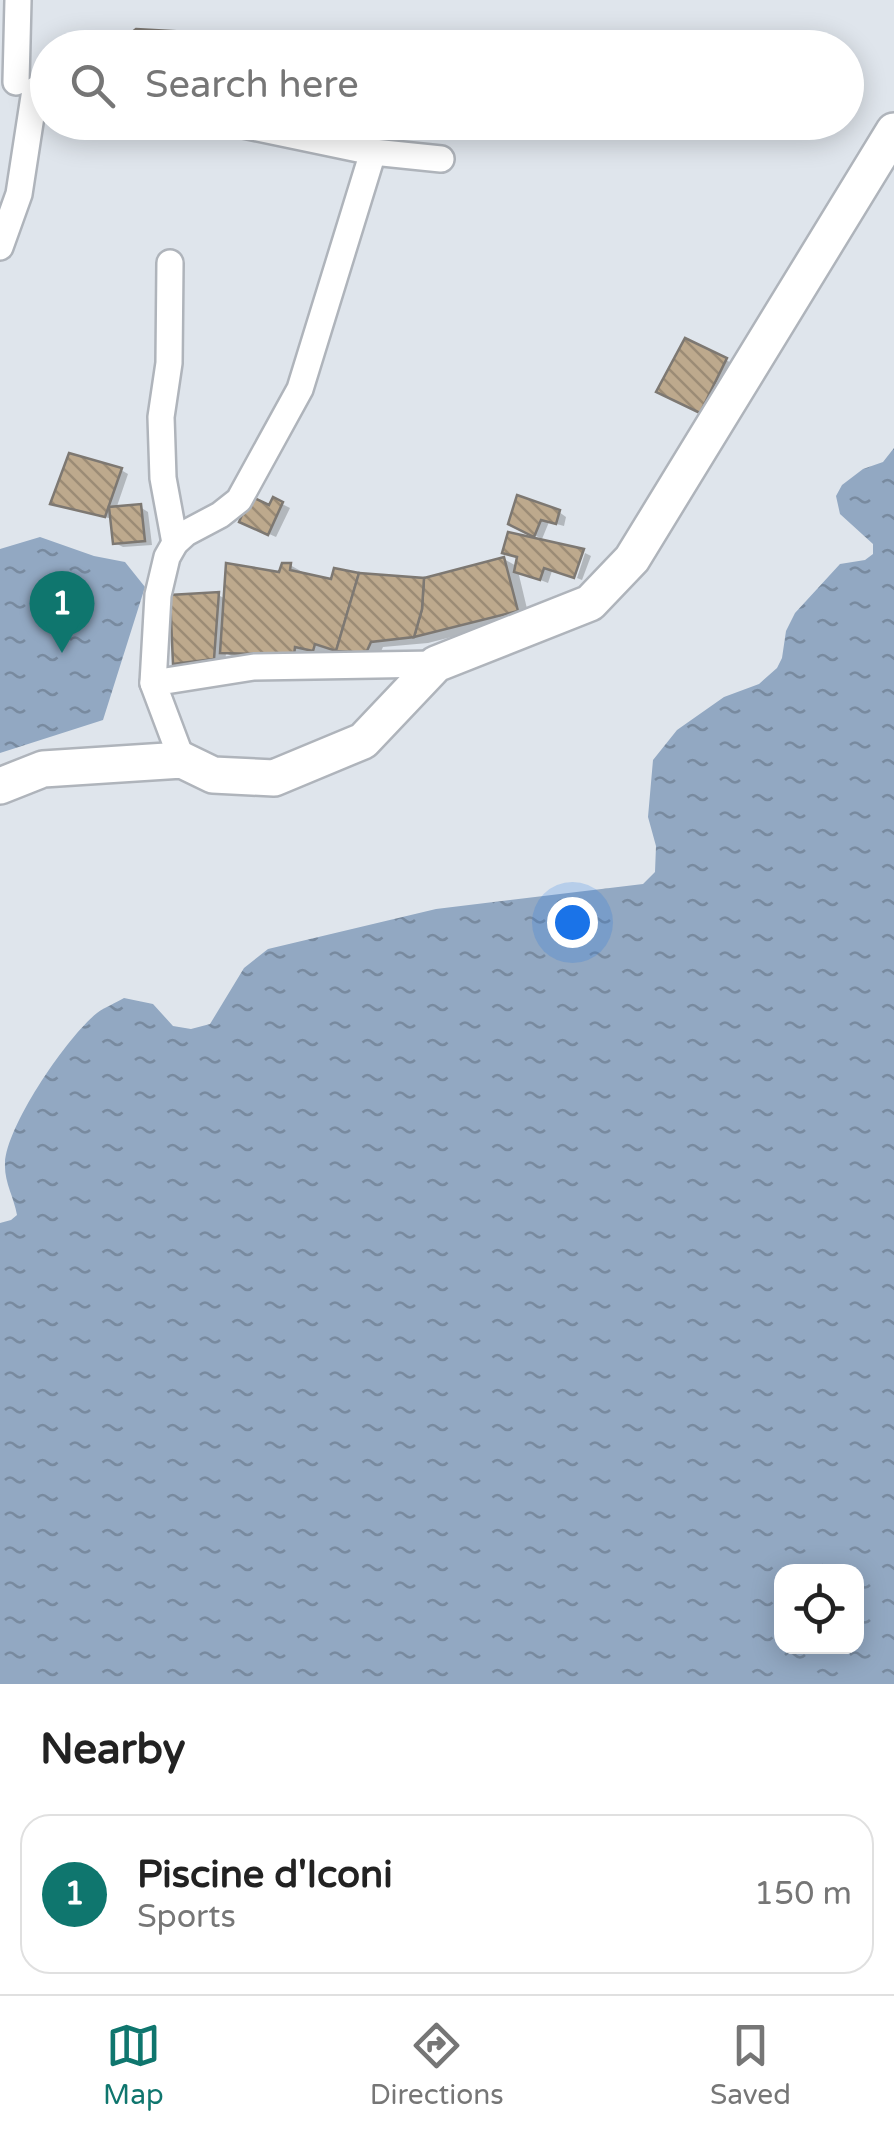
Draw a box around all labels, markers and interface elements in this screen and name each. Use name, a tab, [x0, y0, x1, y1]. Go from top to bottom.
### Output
search box	[30, 30, 864, 140]
icon: search	[65, 58, 120, 113]
text: Search here	[145, 62, 359, 108]
pin: 1	[30, 570, 94, 653]
your location	[547, 897, 598, 948]
map controls	[774, 1564, 864, 1654]
button: locate	[774, 1564, 864, 1654]
text: Nearby	[40, 1724, 185, 1775]
text: Piscine d'Iconi	[137, 1852, 393, 1898]
text: 1	[64, 1875, 85, 1913]
text: 150 m	[754, 1875, 852, 1913]
text: Sports	[137, 1898, 236, 1936]
tab: Map	[103, 2018, 164, 2112]
tab: Directions	[370, 2018, 504, 2112]
tab: Saved	[710, 2018, 791, 2112]

